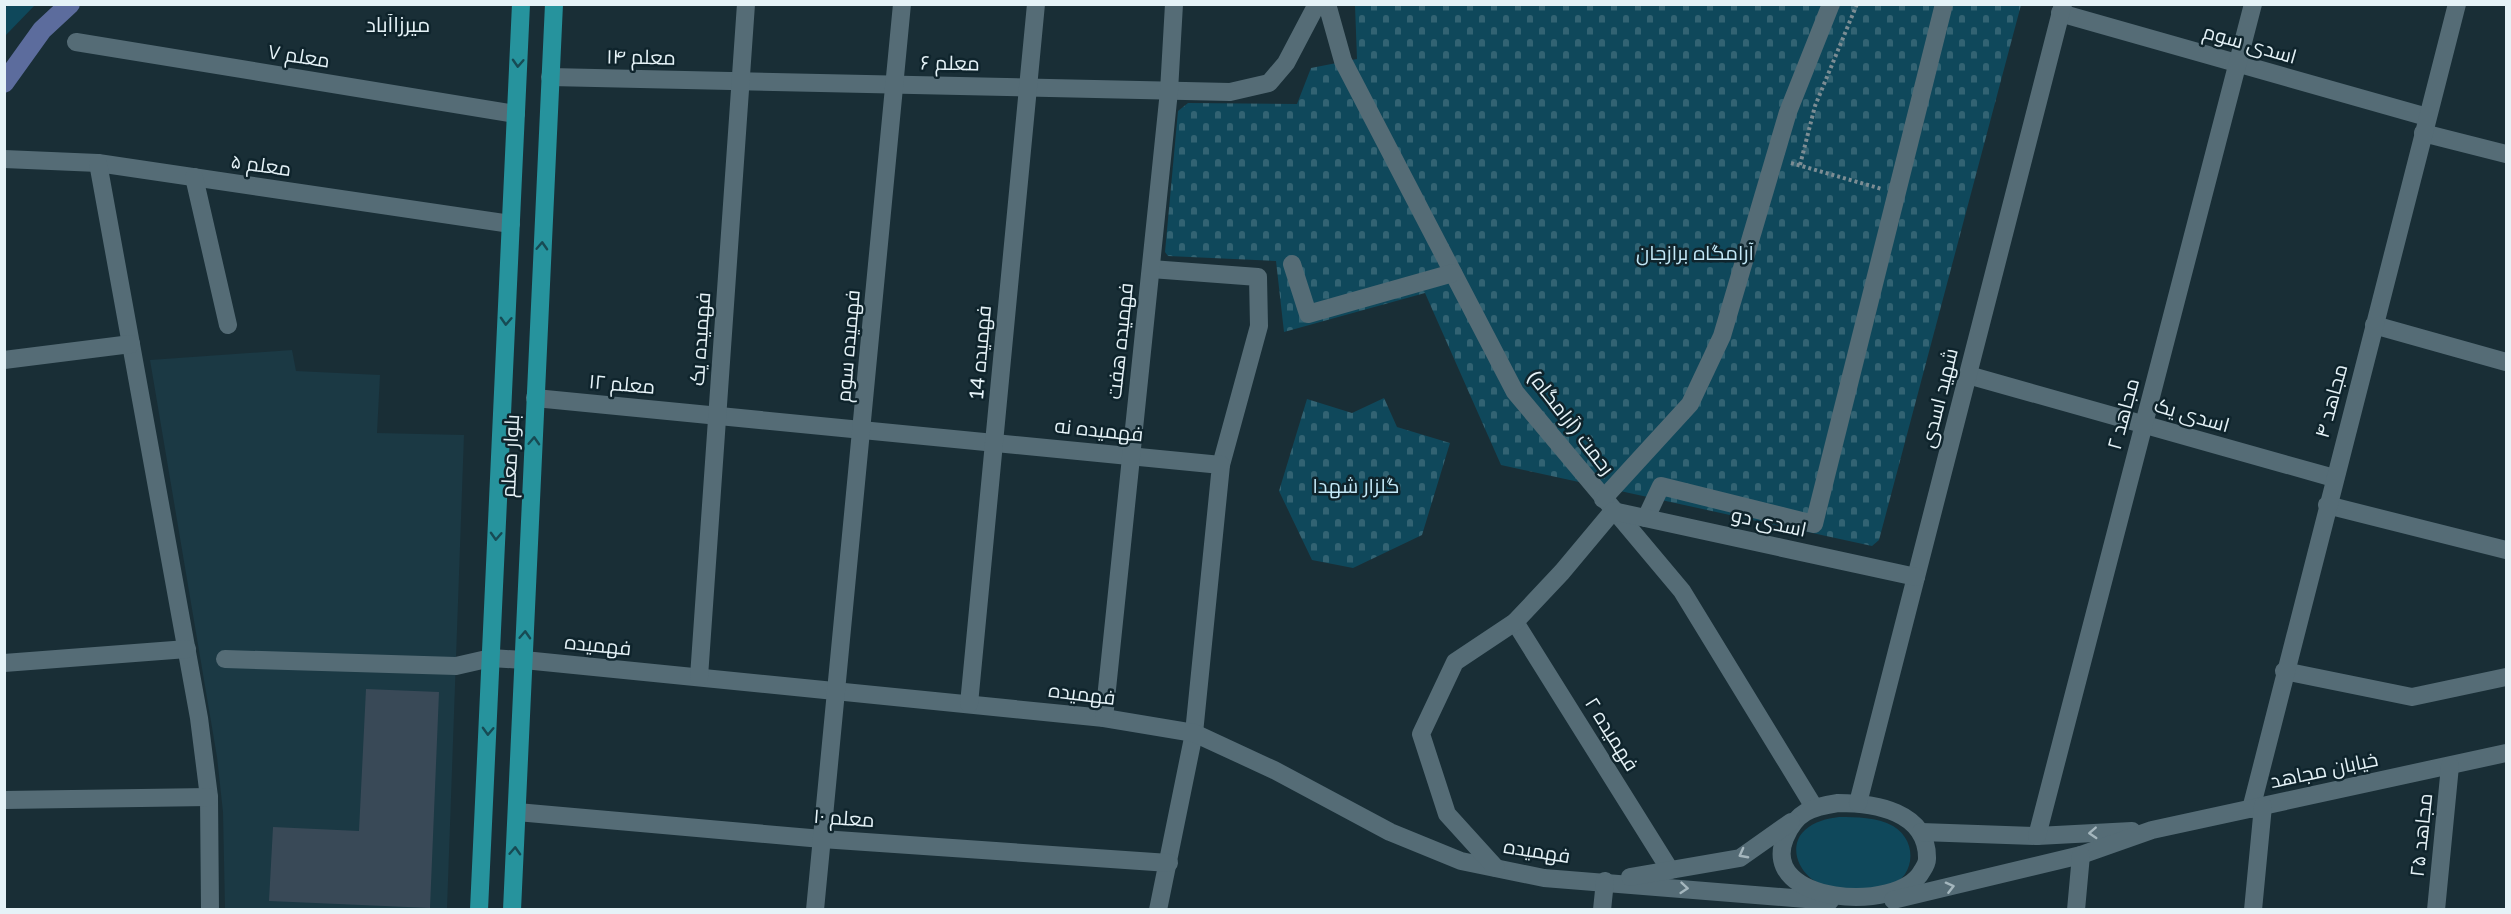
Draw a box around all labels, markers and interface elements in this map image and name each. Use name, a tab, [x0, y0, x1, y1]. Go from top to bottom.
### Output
district label: میرزاآباد	[366, 11, 430, 37]
street label: اسدی سوم	[2200, 18, 2300, 71]
street label: معلم ۷	[266, 38, 332, 75]
street label: معلم ۱۴	[606, 43, 676, 72]
street label: معلم ۶	[920, 49, 980, 78]
one-way arrow	[512, 58, 525, 67]
street label: معلم ۵	[229, 148, 293, 183]
park label: آرامگاه برازجان	[1636, 240, 1755, 266]
one-way arrow	[536, 241, 549, 250]
street label: فهمیده هفت	[1101, 281, 1139, 401]
street label: فهمیده سوم	[830, 289, 867, 403]
street label: فهمیده یک	[684, 291, 716, 387]
street label: فهمیده 14	[963, 304, 997, 400]
one-way arrow	[500, 316, 513, 325]
street label: شهید اسدی	[1914, 345, 1964, 451]
street label: مجاهد ۴	[2309, 361, 2351, 440]
street label: رحمت (آرامگاه)	[1522, 364, 1620, 479]
street label: معلم ۱۲	[588, 368, 656, 401]
street label: مجاهد ۲	[2101, 375, 2143, 452]
street label: اسدی یک	[2151, 392, 2233, 438]
street label: فهمیده نه	[1053, 412, 1145, 448]
street label: بلوار معلم	[495, 414, 526, 498]
one-way arrow	[527, 436, 540, 445]
park label: گلزار شهدا	[1312, 473, 1400, 499]
street label: اسدی دو	[1729, 501, 1809, 543]
one-way arrow	[490, 532, 503, 541]
street label: فهمیده	[563, 629, 633, 661]
one-way arrow	[518, 631, 531, 640]
street label: فهمیده	[1047, 677, 1117, 711]
street label: فهمیده ۲	[1579, 692, 1645, 776]
one-way arrow	[481, 727, 494, 736]
street label: خیابان مجاهد	[2268, 746, 2380, 794]
street label: مجاهد ۲۵	[2404, 792, 2436, 878]
street label: معلم ۱۰	[813, 803, 875, 834]
one-way arrow	[2089, 826, 2098, 839]
street label: فهمیده	[1502, 833, 1572, 869]
one-way arrow	[508, 847, 521, 856]
one-way arrow	[1739, 847, 1749, 858]
one-way arrow	[1680, 881, 1689, 894]
one-way arrow	[1945, 881, 1955, 894]

